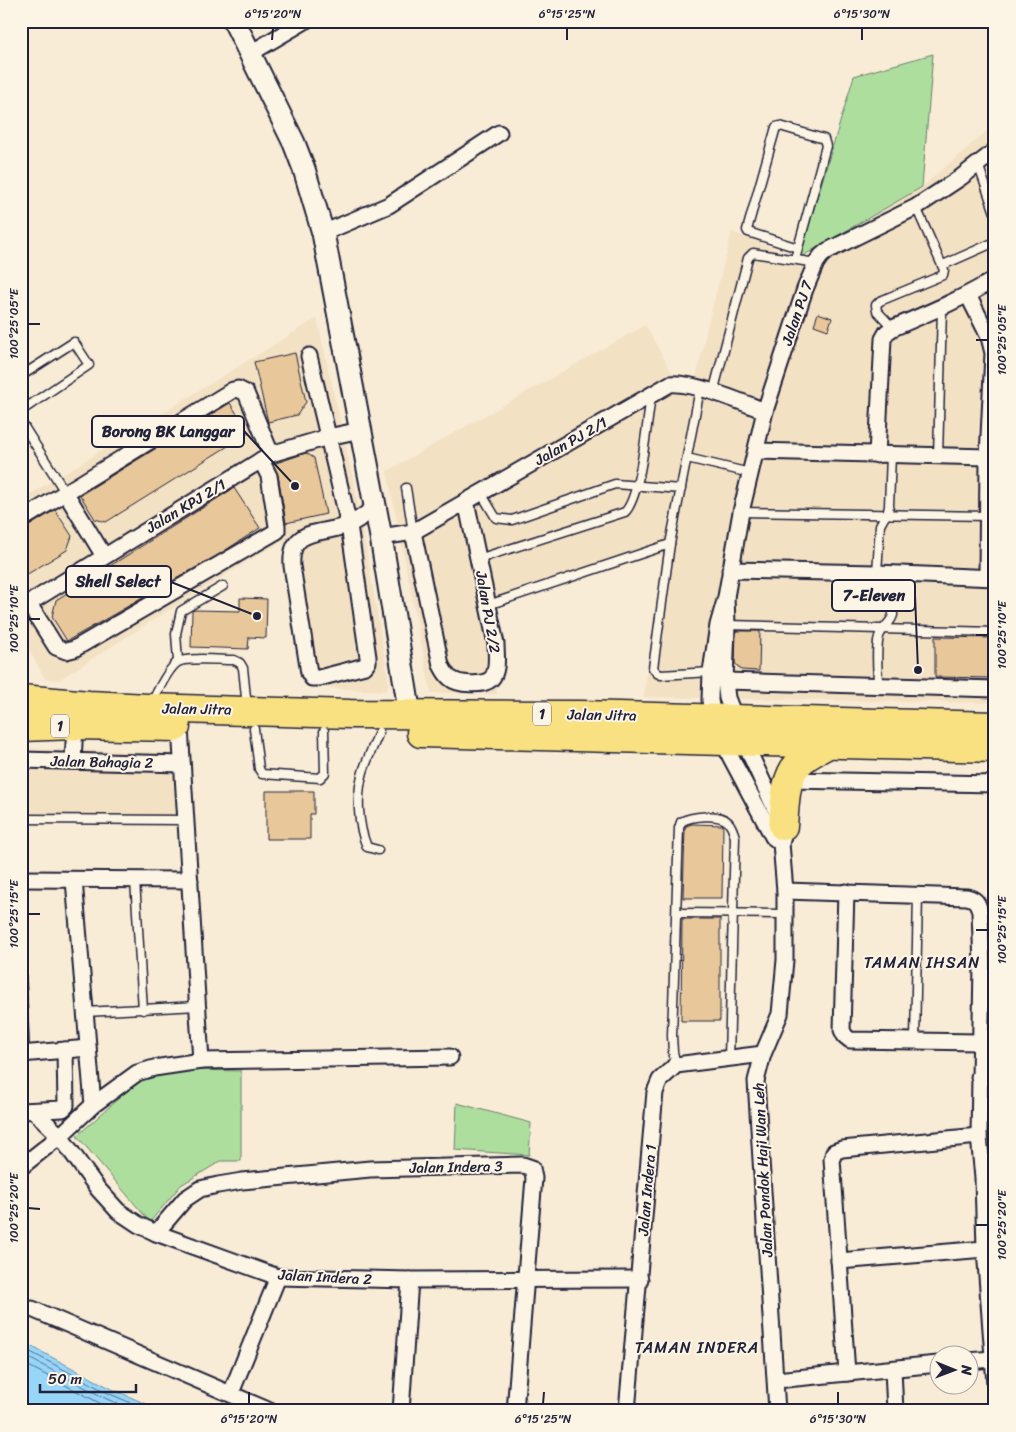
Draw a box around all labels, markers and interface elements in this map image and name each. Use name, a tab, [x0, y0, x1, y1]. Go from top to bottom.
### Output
text: 6°15'20"N	[245, 3, 302, 25]
text: 6°15'25"N	[539, 3, 596, 25]
text: 6°15'30"N	[834, 3, 891, 25]
street label: Jalan PJ 7	[774, 276, 821, 350]
text: 100°25'05"E	[3, 287, 25, 359]
text: 100°25'05"E	[991, 303, 1013, 375]
street label: Jalan PJ 2/1	[529, 410, 612, 473]
callout: Borong BK Langgar	[92, 416, 244, 447]
text: Borong BK Langgar	[102, 417, 236, 446]
street label: Jalan KPJ 2/1	[140, 472, 231, 541]
callout: Shell Select	[66, 566, 171, 597]
text: Shell Select	[75, 567, 162, 596]
street label: Jalan PJ 2/2	[468, 568, 508, 655]
callout: 7-Eleven	[832, 580, 915, 611]
text: 7-Eleven	[843, 581, 906, 610]
text: 100°25'10"E	[3, 583, 25, 653]
text: 100°25'10"E	[991, 599, 1013, 669]
street label: Jalan Jitra	[161, 695, 232, 723]
street label: Jalan Jitra	[566, 701, 637, 729]
road number: 1	[533, 702, 551, 726]
road number: 1	[51, 714, 69, 738]
street label: Jalan Bahagia 2	[49, 748, 154, 776]
text: 100°25'15"E	[3, 879, 25, 948]
text: 100°25'15"E	[991, 895, 1013, 964]
district label: TAMAN IHSAN	[864, 948, 980, 977]
street label: Jalan Pondok Haji Wan Leh	[745, 1082, 781, 1259]
street label: Jalan Indera 1	[630, 1143, 664, 1238]
street label: Jalan Indera 3	[408, 1153, 503, 1181]
text: 100°25'20"E	[3, 1172, 25, 1243]
text: 100°25'20"E	[991, 1189, 1013, 1260]
street label: Jalan Indera 2	[276, 1262, 373, 1292]
district label: TAMAN INDERA	[635, 1333, 759, 1362]
north arrow	[928, 1344, 978, 1394]
scale bar	[40, 1362, 136, 1394]
text: N	[954, 1364, 979, 1376]
text: 50 m	[48, 1366, 83, 1392]
text: 6°15'20"N	[221, 1408, 278, 1430]
text: 6°15'25"N	[515, 1408, 572, 1430]
text: 6°15'30"N	[810, 1408, 867, 1430]

